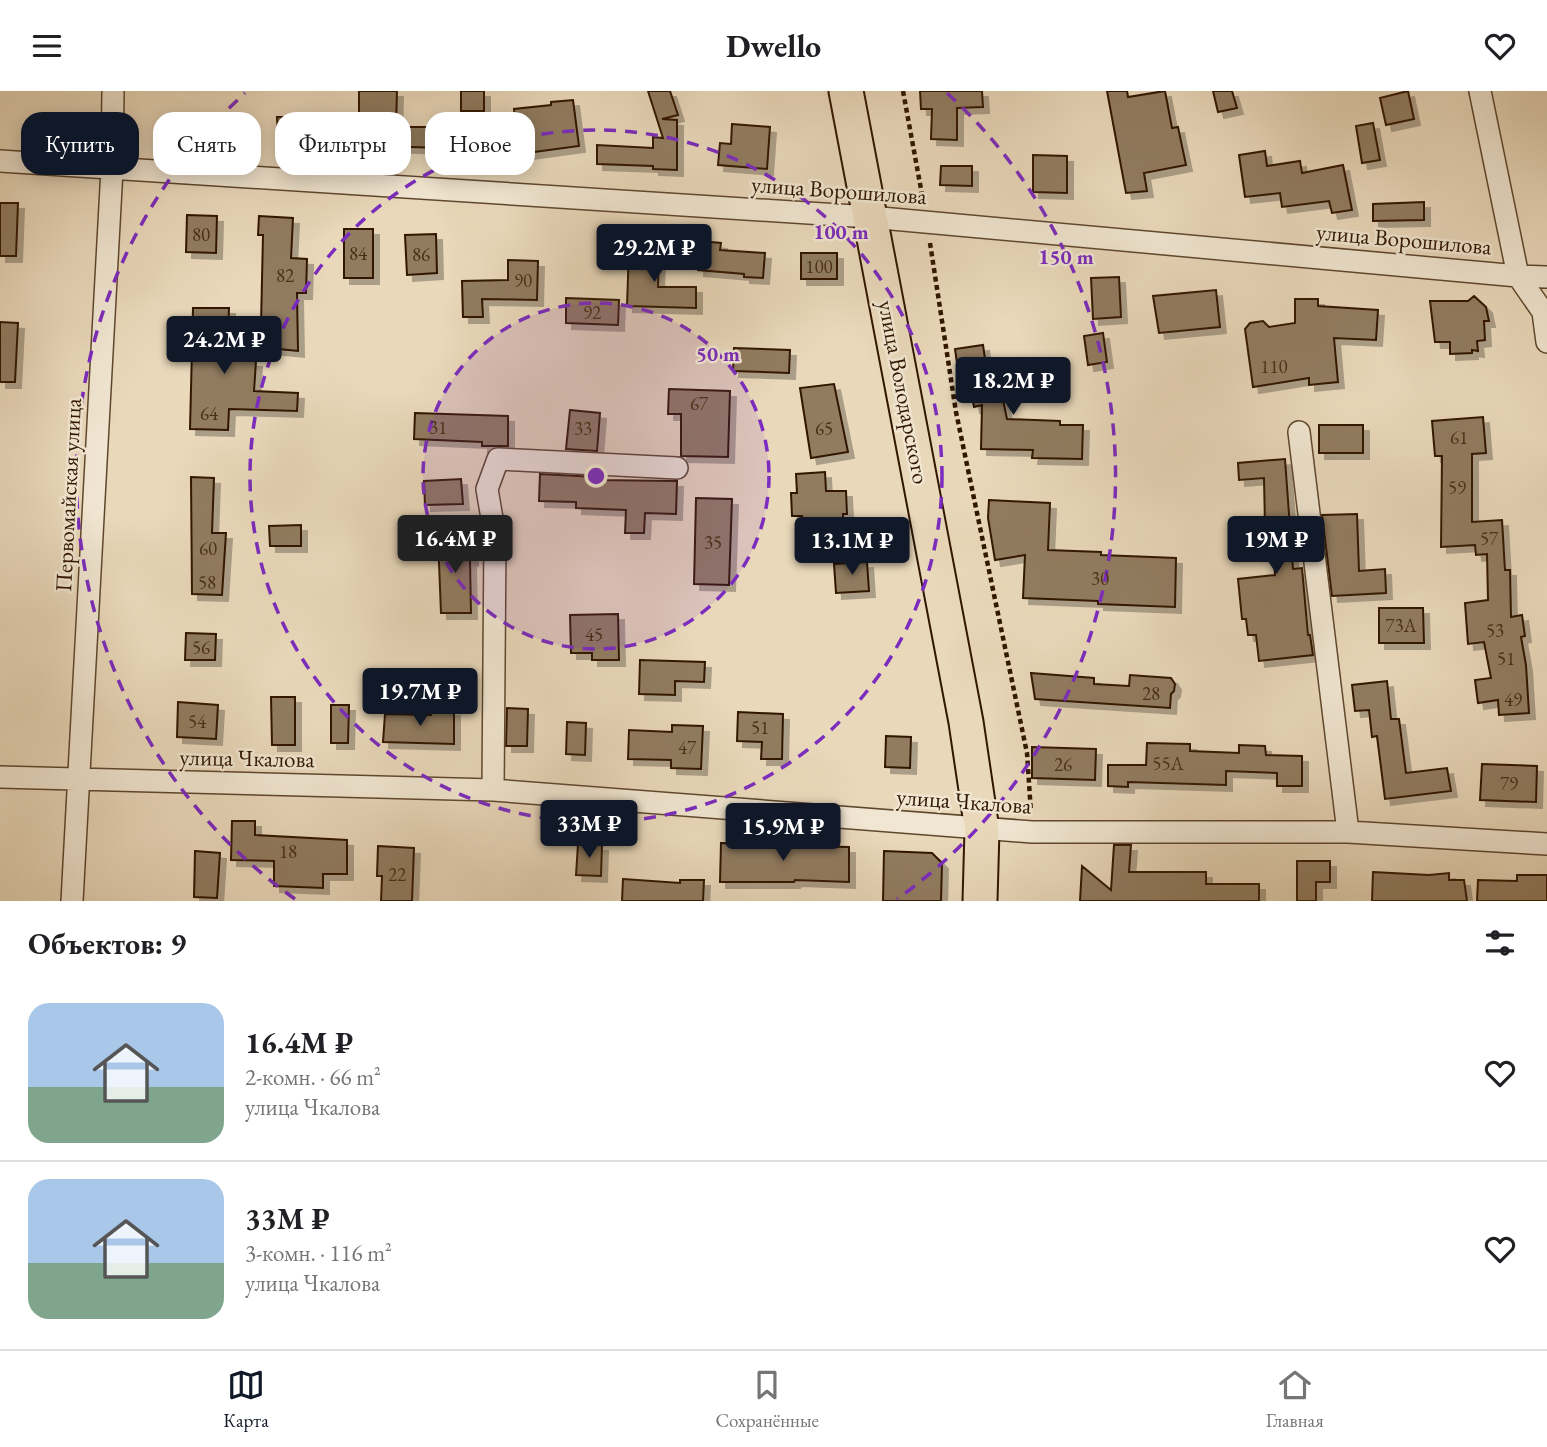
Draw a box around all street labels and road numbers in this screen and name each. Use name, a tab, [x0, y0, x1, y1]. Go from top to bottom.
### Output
street label: улица Ворошилова	[750, 169, 929, 211]
street label: улица Ворошилова	[1315, 216, 1494, 262]
street label: улица Володарского	[871, 298, 937, 486]
street label: Первомайская улица	[48, 397, 88, 593]
street label: улица Чкалова	[179, 742, 316, 774]
street label: улица Чкалова	[896, 781, 1033, 821]

